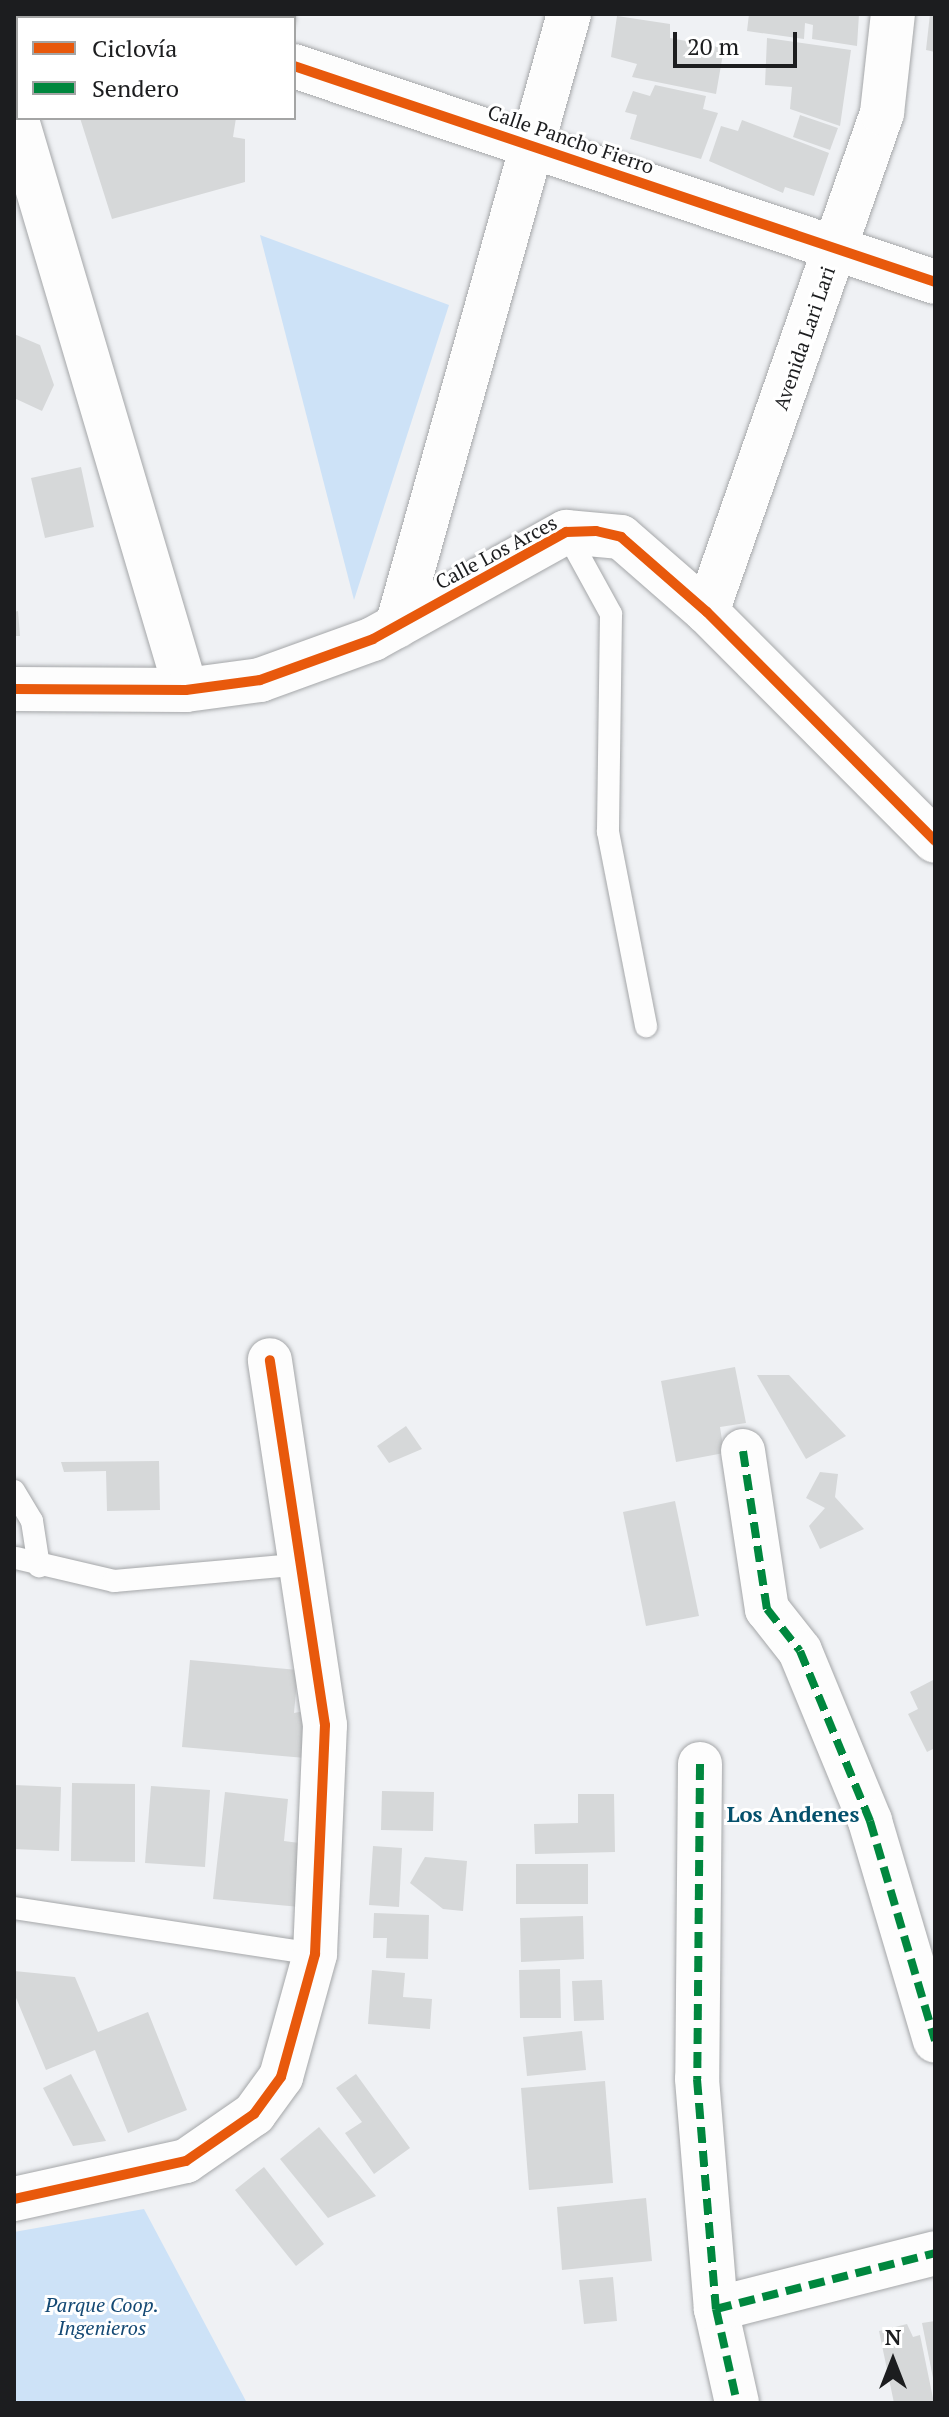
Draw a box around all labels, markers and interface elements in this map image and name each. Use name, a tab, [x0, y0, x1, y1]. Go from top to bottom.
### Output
legend	[16, 16, 296, 120]
scale bar	[677, 16, 801, 66]
text: 20 m	[687, 30, 739, 62]
text: Ciclovía	[92, 32, 177, 64]
text: Sendero	[92, 72, 179, 104]
street label: Calle Pancho Fierro	[485, 99, 657, 179]
street label: Avenida Lari Lari	[768, 263, 840, 413]
street label: Calle Los Arces	[431, 510, 561, 594]
district label: Los Andenes	[727, 1801, 859, 1827]
park label: Parque Coop. Ingenieros	[45, 2293, 159, 2340]
north arrow	[853, 2321, 933, 2401]
text: N	[885, 2322, 901, 2351]

